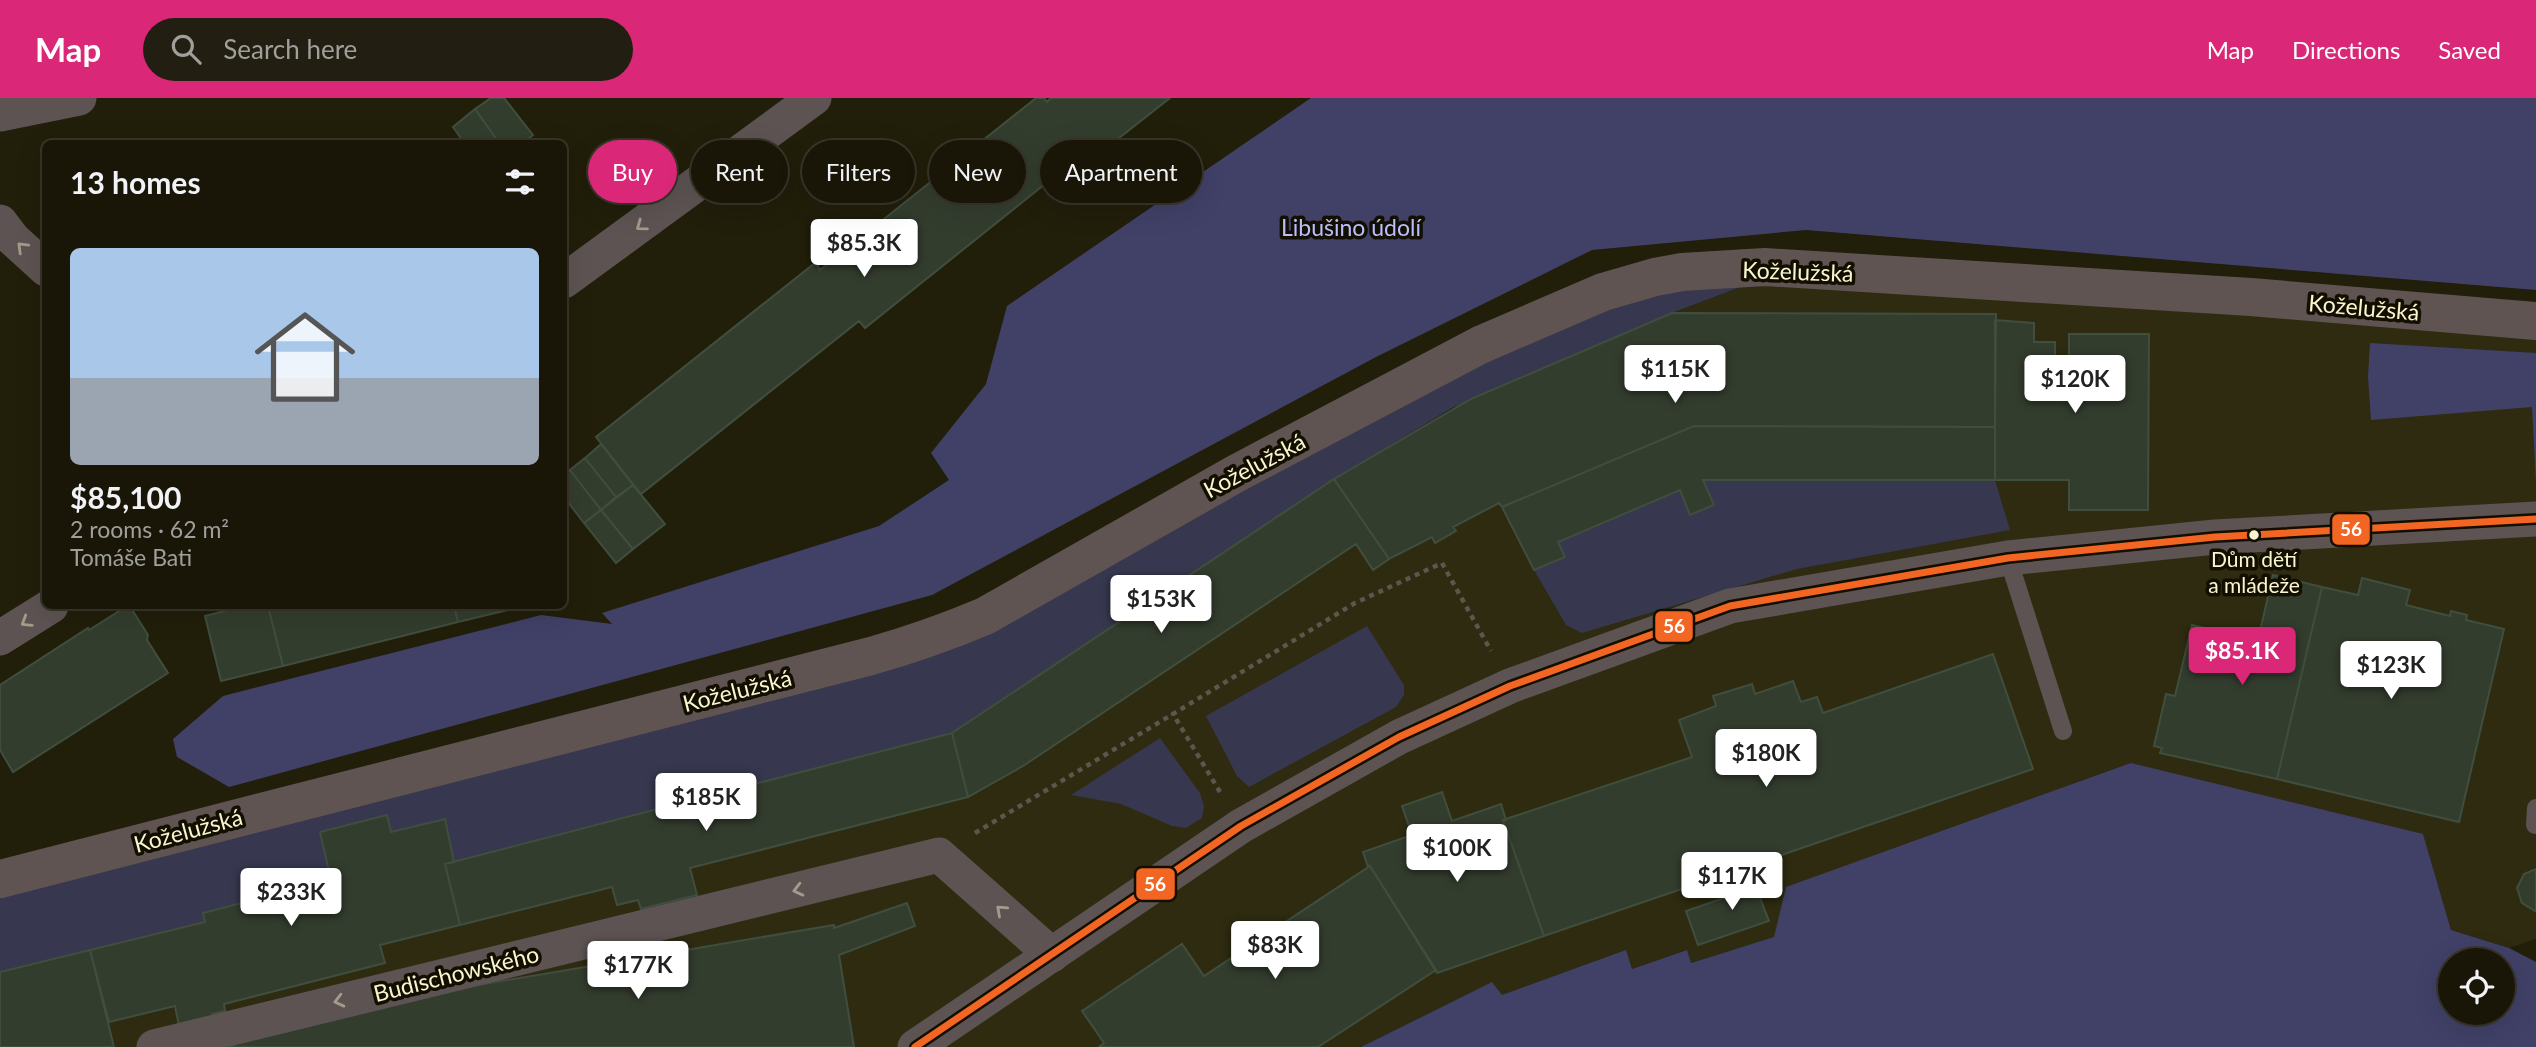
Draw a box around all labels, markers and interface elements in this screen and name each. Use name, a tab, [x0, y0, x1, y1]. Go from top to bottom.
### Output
search box	[143, 18, 633, 81]
text: Map	[35, 29, 101, 69]
icon: search	[167, 30, 205, 68]
text: Search here	[223, 33, 357, 65]
text: Map	[2207, 35, 2254, 64]
text: Directions	[2292, 35, 2400, 64]
text: Saved	[2438, 35, 2501, 64]
chip: Buy	[588, 140, 677, 203]
chip: Rent	[691, 140, 788, 203]
chip: Filters	[802, 140, 915, 203]
chip: New	[929, 140, 1026, 203]
chip: Apartment	[1040, 140, 1202, 203]
icon: filters	[501, 163, 539, 201]
text: 13 homes	[70, 164, 201, 200]
park label: Libušino údolí	[1281, 213, 1422, 241]
one-way arrow	[636, 218, 648, 230]
pin: $85.3K	[807, 220, 921, 279]
text: $85.3K	[827, 228, 901, 256]
one-way arrow	[17, 242, 30, 255]
street label: Koželužská	[1742, 255, 1854, 287]
street label: Koželužská	[2307, 288, 2421, 326]
icon: home	[242, 294, 368, 420]
pin: $115K	[1626, 345, 1724, 405]
text: $115K	[1640, 354, 1710, 382]
pin: $120K	[2026, 356, 2124, 415]
text: $120K	[2040, 364, 2110, 392]
street label: Koželužská	[1198, 427, 1310, 503]
text: $85,100	[70, 479, 181, 515]
line badge: 56	[2331, 513, 2371, 546]
text: 2 rooms · 62 m²	[70, 515, 229, 543]
text: 56	[2340, 517, 2362, 540]
marker: Dům dětí a mládeže	[2247, 528, 2261, 542]
text: Tomáše Bati	[70, 543, 192, 571]
place label: Dům dětí a mládeže	[2208, 546, 2300, 597]
pin: $153K	[1112, 575, 1210, 635]
text: $153K	[1126, 584, 1196, 612]
line badge: 56	[1654, 610, 1694, 643]
one-way arrow	[20, 613, 33, 626]
text: 56	[1663, 614, 1685, 637]
pin: $85.1K	[2185, 628, 2299, 687]
text: $85.1K	[2205, 636, 2279, 664]
pin: $123K	[2342, 642, 2440, 701]
text: $123K	[2356, 650, 2426, 678]
street label: Koželužská	[680, 663, 794, 717]
pin: $180K	[1717, 730, 1815, 789]
text: $180K	[1731, 738, 1801, 766]
pin: $185K	[657, 774, 755, 833]
text: $185K	[671, 782, 741, 810]
street label: Koželužská	[131, 802, 245, 858]
pin: $100K	[1408, 824, 1506, 884]
text: $100K	[1422, 833, 1492, 861]
pin: $117K	[1683, 852, 1781, 912]
text: $117K	[1697, 861, 1767, 889]
line badge: 56	[1135, 867, 1176, 901]
pin: $233K	[242, 868, 340, 928]
text: 56	[1144, 872, 1166, 895]
text: $233K	[256, 877, 326, 905]
one-way arrow	[792, 881, 804, 896]
one-way arrow	[996, 906, 1009, 918]
pin: $83K	[1234, 922, 1316, 981]
text: $83K	[1247, 930, 1303, 958]
street label: Budischowského	[370, 939, 542, 1007]
pin: $177K	[589, 942, 687, 1001]
map controls	[2438, 948, 2515, 1025]
button: locate	[2438, 948, 2515, 1025]
text: $177K	[603, 950, 673, 978]
one-way arrow	[333, 993, 345, 1008]

